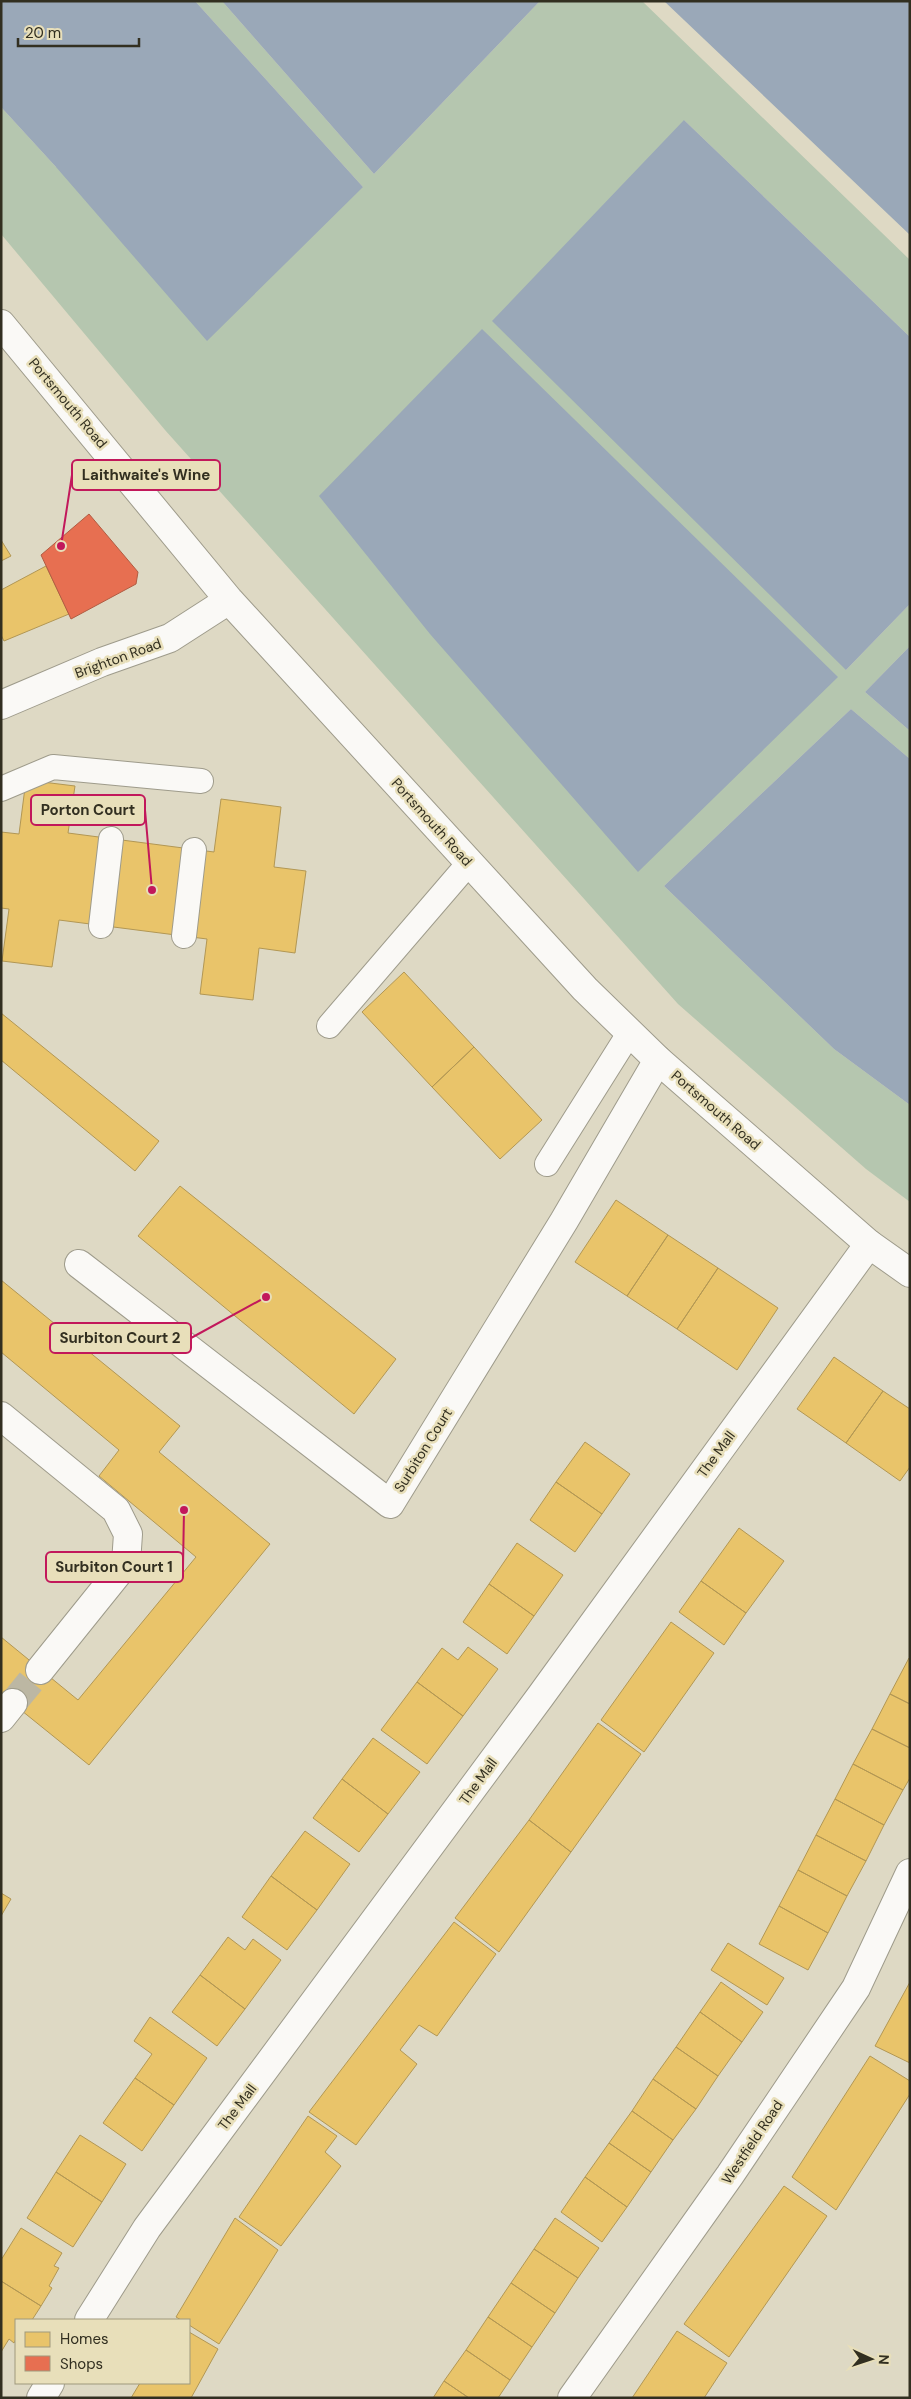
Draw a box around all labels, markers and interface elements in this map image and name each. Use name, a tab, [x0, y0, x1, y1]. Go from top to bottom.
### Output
scale bar	[18, 15, 139, 47]
text: 20 m	[25, 23, 61, 43]
street label: Portsmouth Road	[25, 354, 111, 452]
callout: Laithwaite's Wine	[72, 460, 220, 490]
text: Laithwaite's Wine	[82, 465, 210, 485]
street label: Brighton Road	[72, 634, 164, 682]
street label: Portsmouth Road	[388, 774, 476, 870]
callout: Porton Court	[31, 795, 145, 825]
text: Porton Court	[41, 800, 135, 820]
street label: Portsmouth Road	[668, 1066, 764, 1154]
callout: Surbiton Court 2	[50, 1323, 191, 1353]
text: Surbiton Court 2	[60, 1328, 181, 1348]
street label: Surbiton Court	[390, 1405, 456, 1495]
street label: The Mall	[693, 1427, 739, 1481]
callout: Surbiton Court 1	[46, 1552, 183, 1582]
text: Surbiton Court 1	[55, 1557, 173, 1577]
street label: The Mall	[455, 1754, 501, 1808]
street label: The Mall	[214, 2080, 260, 2134]
street label: Westfield Road	[717, 2097, 787, 2187]
legend	[15, 2319, 190, 2384]
text: Homes	[60, 2329, 109, 2349]
north arrow	[846, 2334, 896, 2384]
text: Shops	[60, 2354, 103, 2374]
text: N	[875, 2354, 893, 2365]

